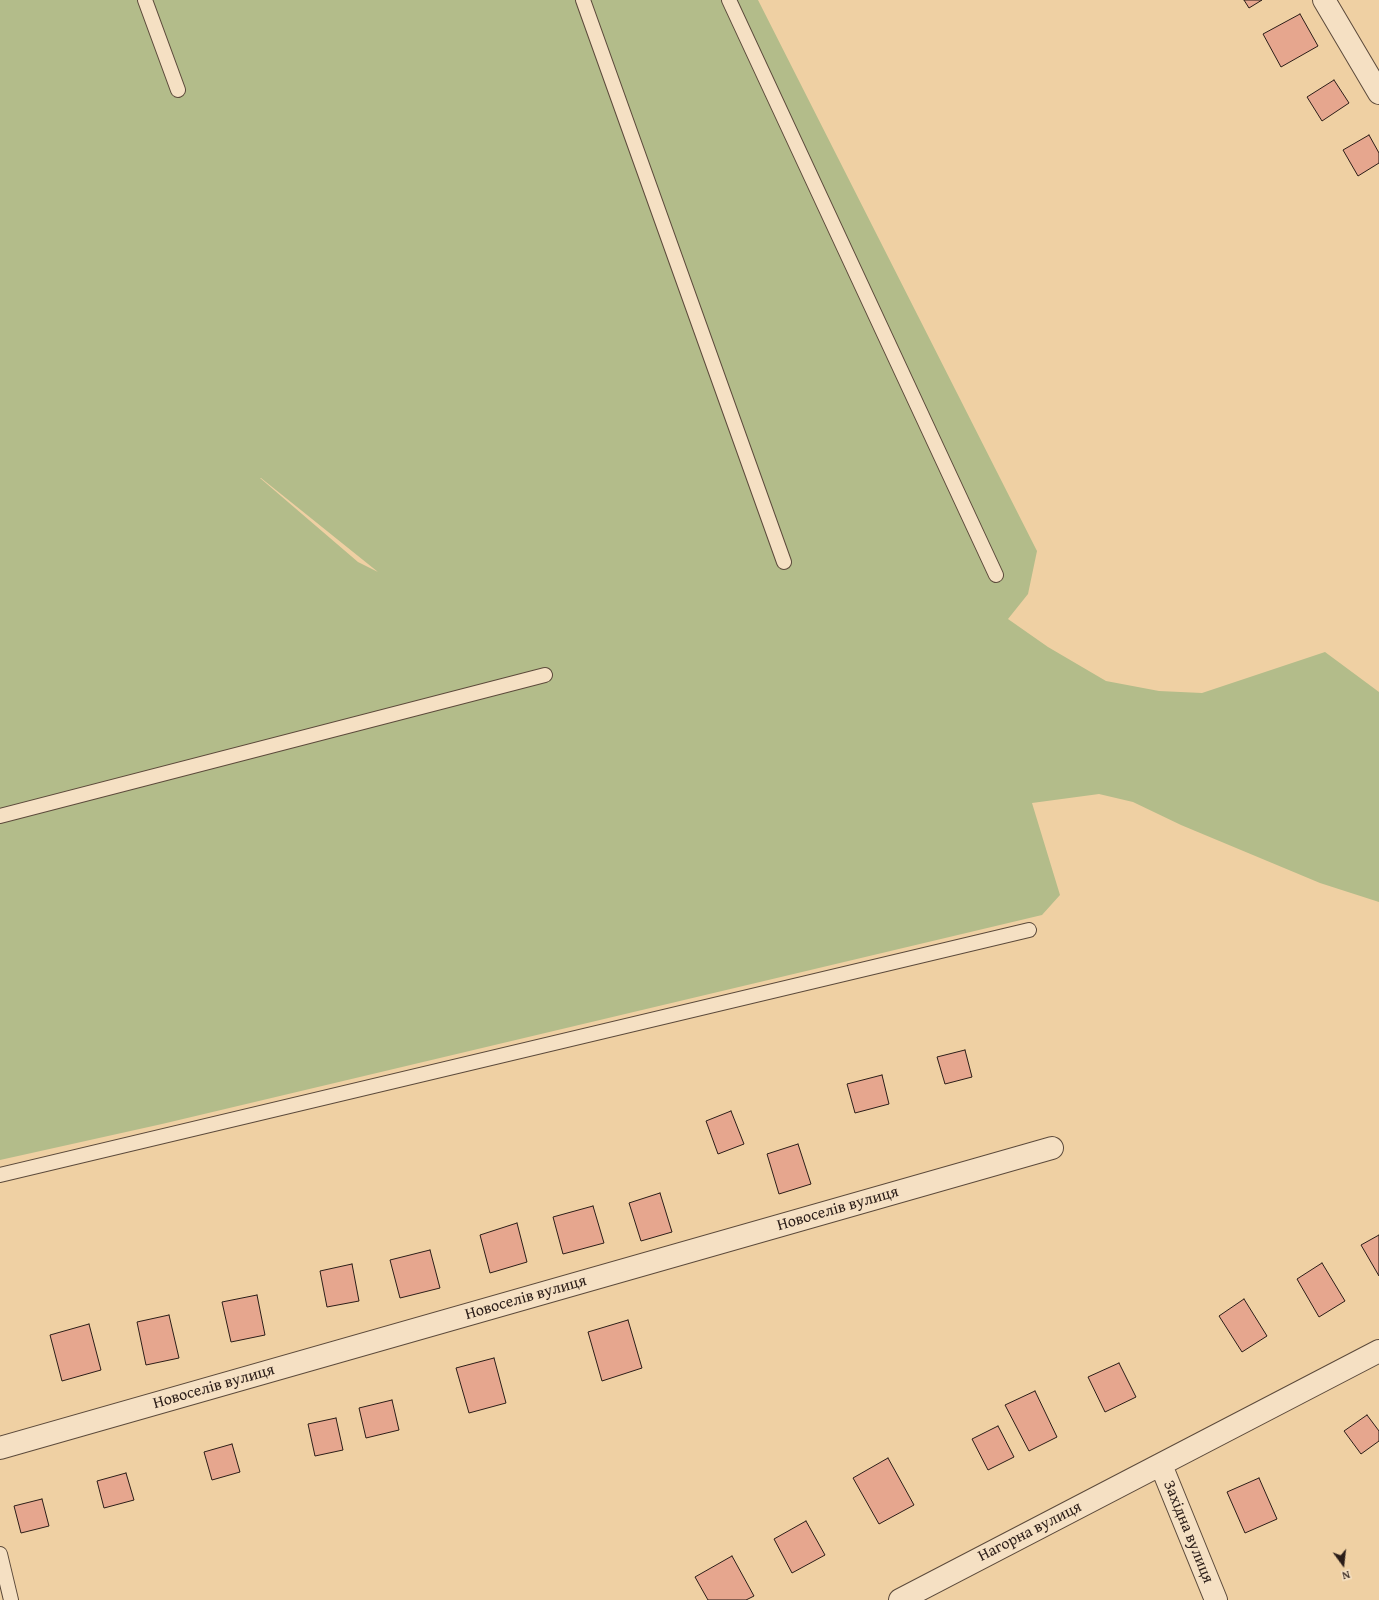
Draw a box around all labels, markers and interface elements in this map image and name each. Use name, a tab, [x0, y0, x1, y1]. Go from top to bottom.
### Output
street label: Новоселів вулиця	[775, 1182, 901, 1236]
street label: Новоселів вулиця	[463, 1271, 589, 1325]
street label: Новоселів вулиця	[151, 1360, 277, 1414]
street label: Західна вулиця	[1159, 1478, 1217, 1586]
street label: Нагорна вулиця	[975, 1498, 1085, 1566]
north arrow	[1323, 1544, 1363, 1584]
text: N	[1340, 1567, 1352, 1584]

